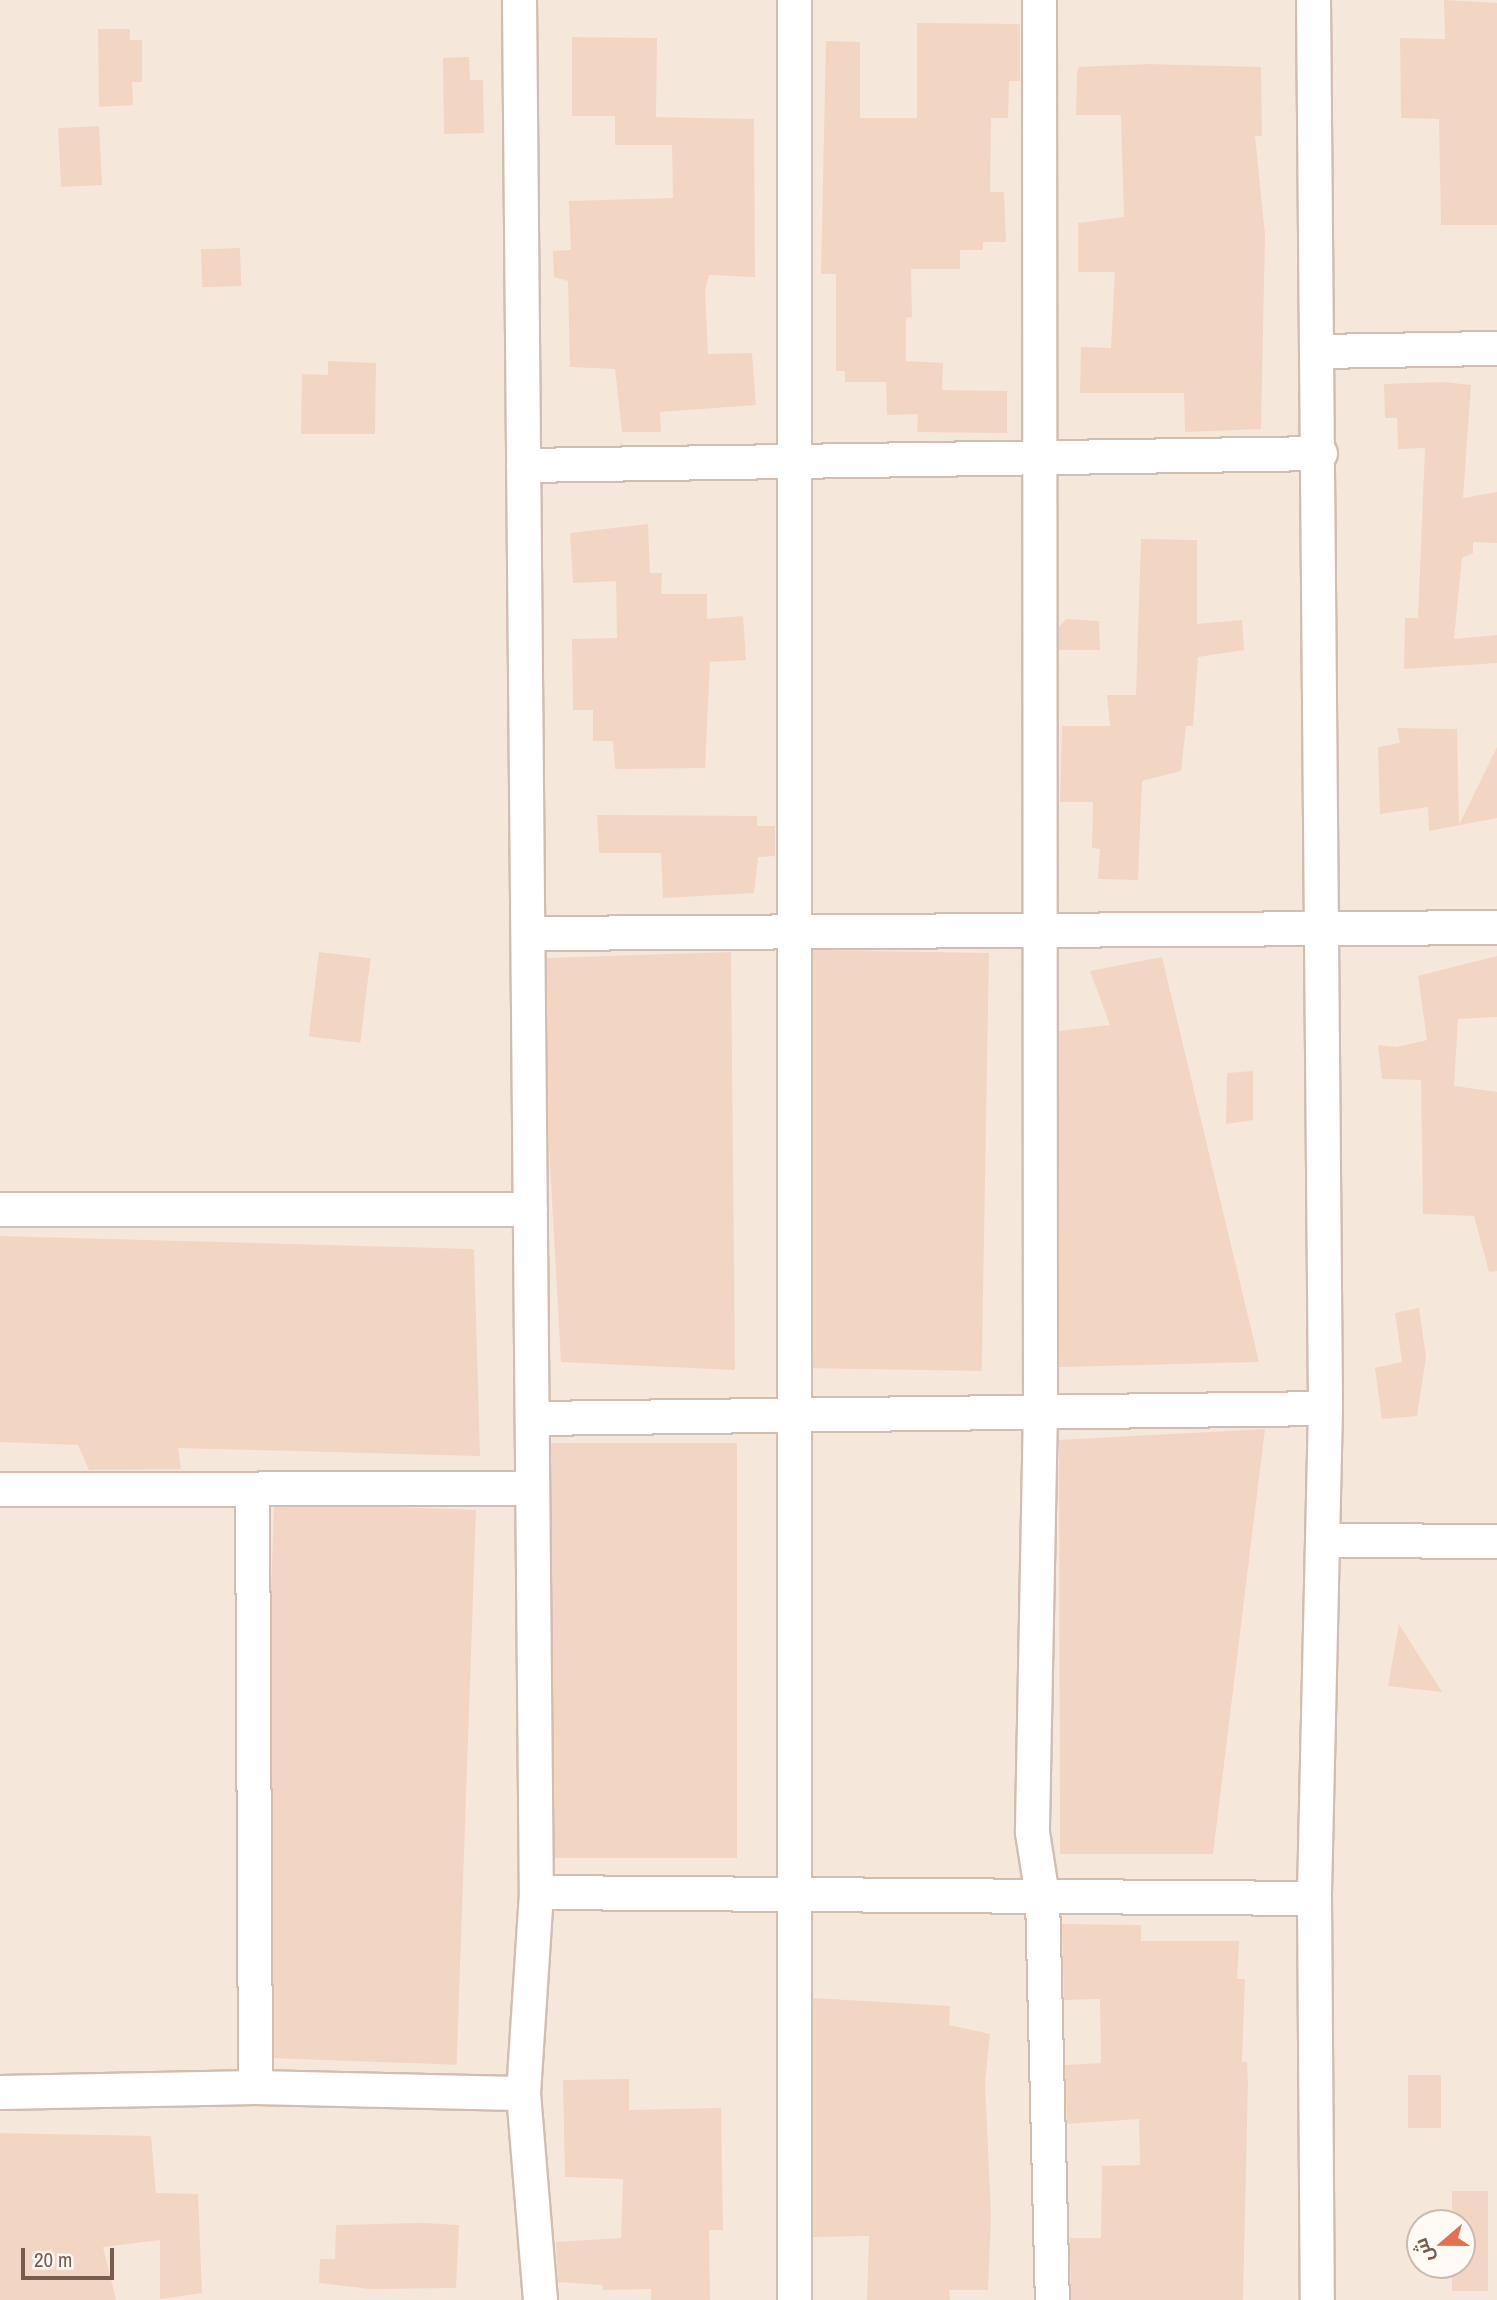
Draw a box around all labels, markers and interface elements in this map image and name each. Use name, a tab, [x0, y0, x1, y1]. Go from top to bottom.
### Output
north arrow	[1406, 2209, 1476, 2279]
scale bar	[24, 2234, 117, 2278]
text: ش	[1407, 2235, 1440, 2266]
text: 20 m	[34, 2245, 72, 2274]

